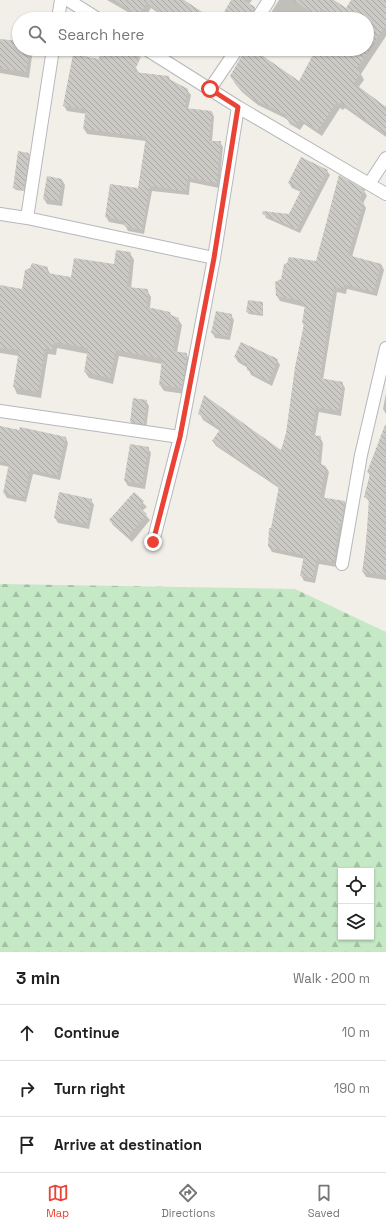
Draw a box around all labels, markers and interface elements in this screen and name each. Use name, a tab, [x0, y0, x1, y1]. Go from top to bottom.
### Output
search box	[12, 12, 374, 56]
icon: search	[26, 23, 48, 45]
text: Search here	[58, 25, 144, 44]
route start	[201, 80, 219, 98]
route end	[144, 533, 162, 551]
map controls	[338, 868, 374, 940]
button: locate	[338, 868, 374, 904]
button: layers	[338, 904, 374, 940]
text: 3 min	[16, 967, 60, 989]
text: Walk · 200 m	[293, 970, 370, 987]
icon: ahead	[16, 1022, 38, 1044]
text: Continue	[54, 1023, 120, 1042]
text: 10 m	[342, 1024, 370, 1041]
icon: right	[16, 1078, 38, 1100]
text: Turn right	[54, 1079, 125, 1098]
text: 190 m	[334, 1080, 370, 1097]
icon: arrive	[16, 1134, 38, 1156]
text: Arrive at destination	[54, 1135, 202, 1154]
tab: Map	[46, 1182, 69, 1220]
tab: Directions	[161, 1182, 215, 1220]
tab: Saved	[308, 1182, 340, 1220]

